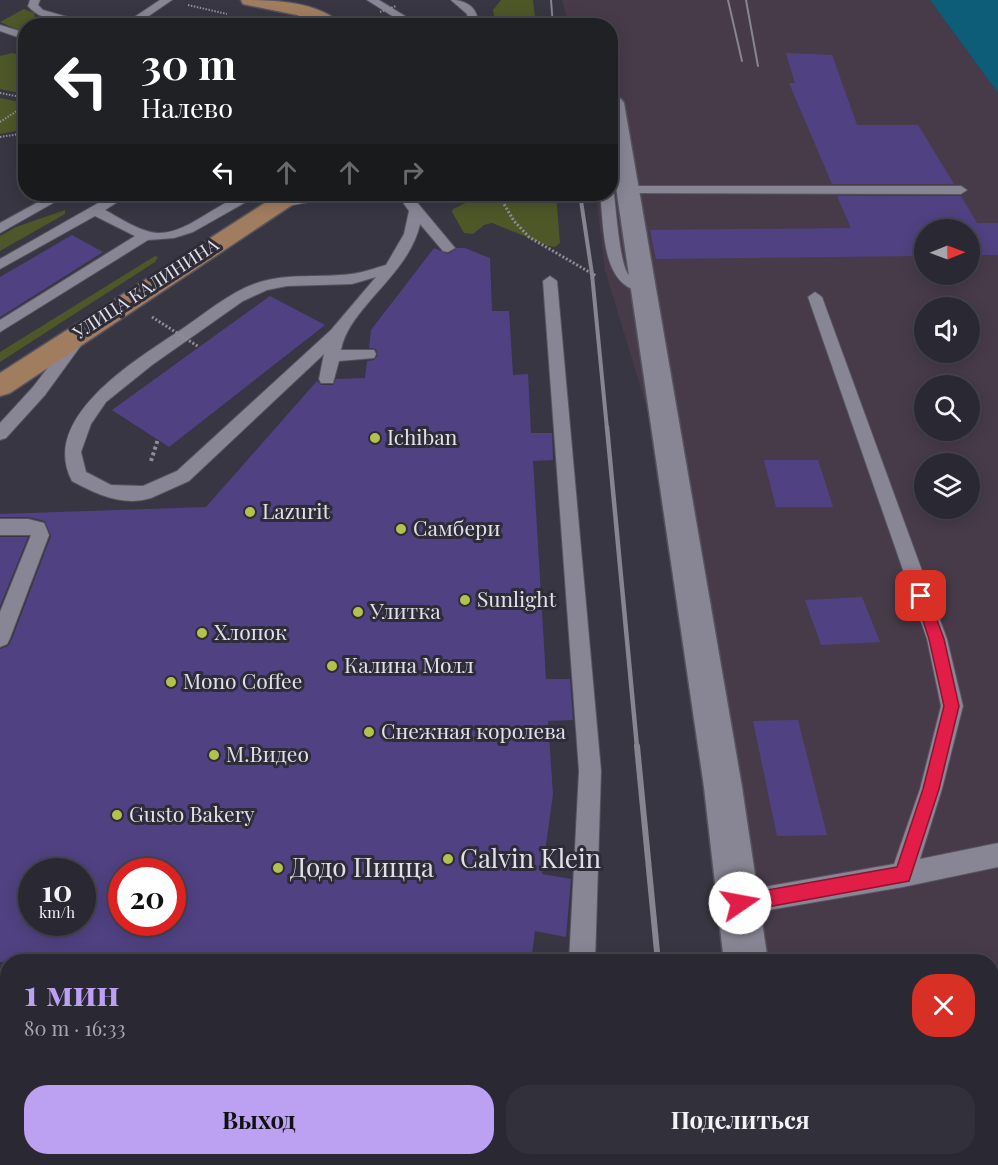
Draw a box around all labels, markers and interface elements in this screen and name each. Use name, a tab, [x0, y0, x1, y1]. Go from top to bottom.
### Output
text: 30 m	[141, 35, 236, 91]
icon: left	[42, 42, 120, 120]
text: Налево	[141, 89, 233, 125]
icon: left	[207, 156, 240, 189]
icon: ahead	[270, 156, 303, 189]
icon: ahead	[333, 156, 366, 189]
icon: right	[396, 156, 429, 189]
north arrow	[914, 219, 980, 285]
map controls	[914, 219, 980, 519]
street label: УЛИЦА КАЛИНИНА	[67, 232, 223, 345]
button: sound	[914, 297, 980, 363]
button: search	[914, 375, 980, 441]
place label: Ichiban	[387, 422, 458, 450]
marker: Ichiban	[368, 431, 382, 445]
button: layers	[914, 453, 980, 519]
place label: Lazurit	[262, 496, 331, 524]
marker: Lazurit	[243, 505, 257, 519]
place label: Самбери	[413, 513, 500, 541]
marker: Самбери	[394, 522, 408, 536]
pin	[895, 570, 946, 621]
icon: arrive	[904, 579, 937, 612]
place label: Sunlight	[477, 584, 557, 612]
marker: Sunlight	[458, 593, 472, 607]
place label: Улитка	[369, 596, 441, 624]
marker: Улитка	[351, 605, 365, 619]
place label: Хлопок	[214, 617, 287, 645]
marker: Хлопок	[195, 626, 209, 640]
place label: Калина Молл	[344, 650, 474, 678]
marker: Калина Молл	[325, 659, 339, 673]
place label: Mono Coffee	[183, 666, 302, 694]
marker: Mono Coffee	[164, 675, 178, 689]
place label: Снежная королева	[381, 716, 567, 744]
marker: Снежная королева	[362, 725, 376, 739]
place label: М.Видео	[226, 739, 309, 767]
marker: М.Видео	[207, 748, 221, 762]
place label: Gusto Bakery	[129, 799, 255, 827]
marker: Gusto Bakery	[110, 808, 124, 822]
place label: Calvin Klein	[460, 840, 602, 875]
place label: Додо Пицца	[290, 849, 434, 884]
marker: Calvin Klein	[441, 852, 455, 866]
speed limit sign: 20	[108, 858, 186, 936]
marker: Додо Пицца	[271, 861, 285, 875]
text: 10	[42, 870, 72, 910]
position arrow	[708, 871, 772, 935]
text: km/h	[39, 902, 75, 922]
text: 1 мин	[24, 967, 119, 1015]
button: close	[912, 974, 975, 1037]
text: 80 m · 16:33	[24, 1014, 125, 1041]
button: Выход	[24, 1085, 494, 1154]
button: Поделиться	[506, 1085, 975, 1154]

